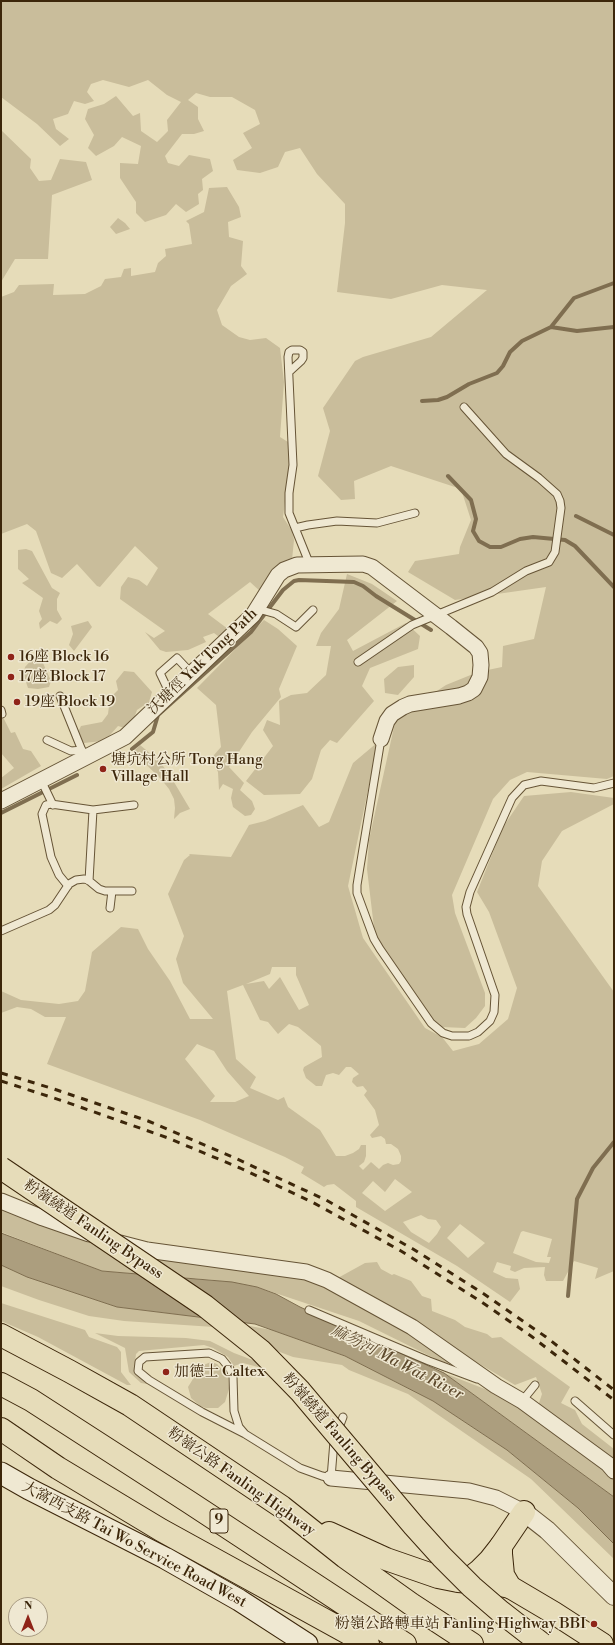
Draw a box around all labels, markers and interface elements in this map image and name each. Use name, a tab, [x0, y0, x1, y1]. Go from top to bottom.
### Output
street label: 沃塘徑 Yuk Tong Path	[144, 605, 262, 719]
place label: 16座 Block 16	[19, 648, 109, 666]
marker: 16座 Block 16	[6, 652, 16, 662]
place label: 17座 Block 17	[19, 668, 105, 686]
marker: 17座 Block 17	[6, 672, 16, 682]
place label: 19座 Block 19	[25, 693, 115, 711]
marker: 19座 Block 19	[12, 697, 22, 707]
place label: 塘坑村公所 Tong Hang Village Hall	[111, 751, 263, 786]
marker: 塘坑村公所 Tong Hang Village Hall	[98, 764, 108, 774]
street label: 粉嶺繞道 Fanling Bypass	[20, 1177, 166, 1283]
water label: 麻笏河 Ma Wat River	[328, 1321, 466, 1405]
place label: 加德士 Caltex	[174, 1363, 265, 1381]
marker: 加德士 Caltex	[161, 1367, 171, 1377]
street label: 粉嶺繞道 Fanling Bypass	[278, 1370, 400, 1506]
street label: 粉嶺公路 Fanling Highway	[164, 1424, 318, 1540]
street label: 大窩西支路 Tai Wo Service Road West	[19, 1478, 249, 1612]
road number: 9	[210, 1509, 228, 1533]
north arrow	[8, 1597, 48, 1637]
text: N	[24, 1599, 32, 1613]
place label: 粉嶺公路轉車站 Fanling Highway BBI	[335, 1615, 586, 1633]
marker: 粉嶺公路轉車站 Fanling Highway BBI	[589, 1619, 599, 1629]

